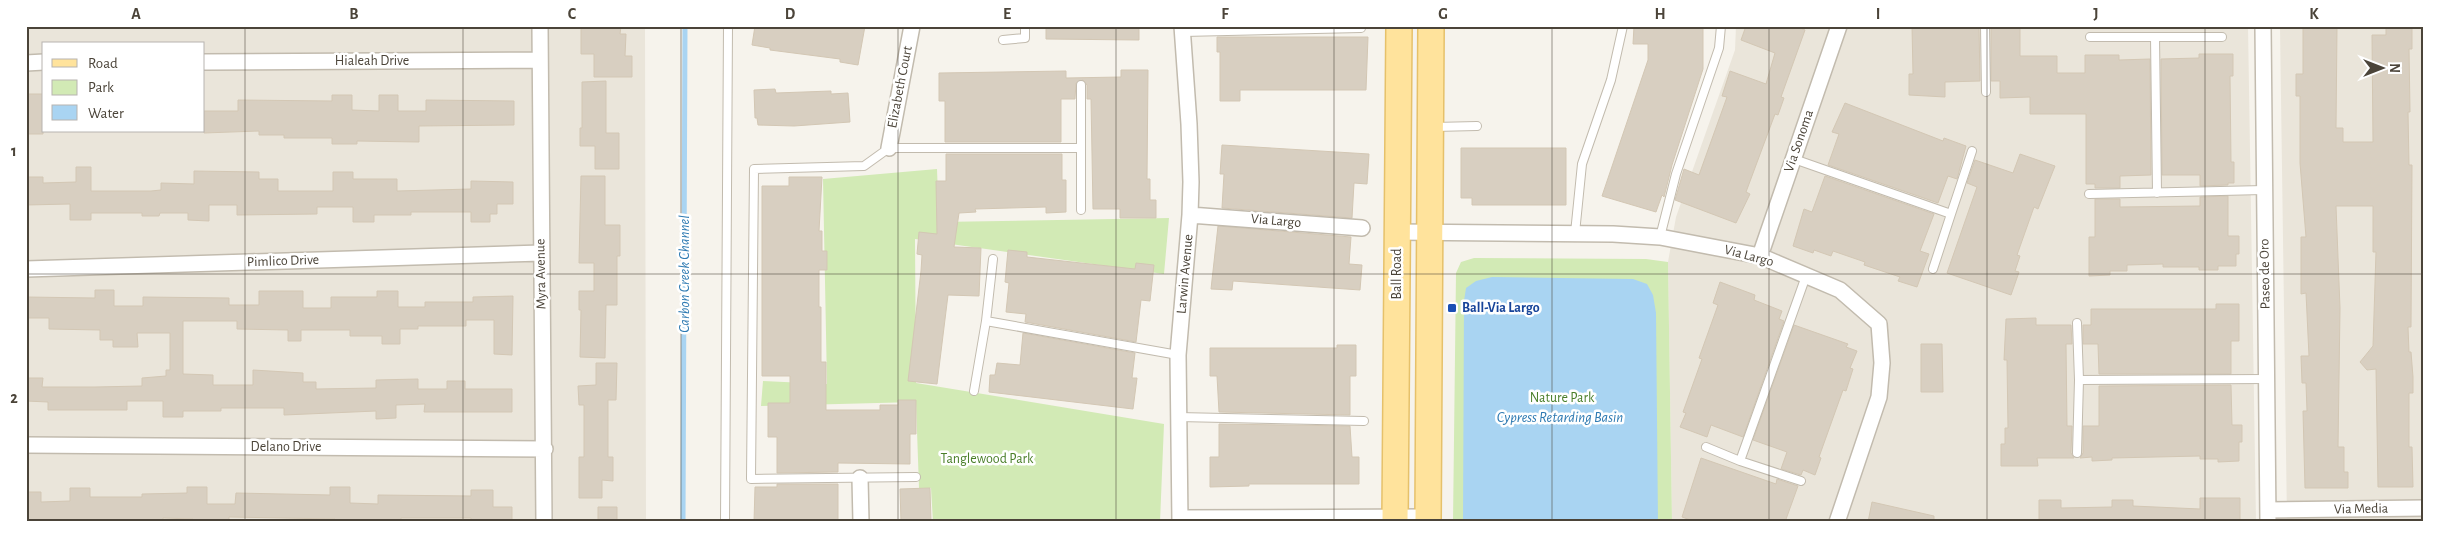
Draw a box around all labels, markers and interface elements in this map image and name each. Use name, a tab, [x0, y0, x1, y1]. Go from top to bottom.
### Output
text: A	[131, 6, 141, 22]
text: B	[349, 6, 359, 22]
text: C	[568, 6, 577, 22]
text: D	[785, 6, 796, 22]
text: E	[1003, 6, 1011, 22]
text: F	[1221, 6, 1229, 22]
text: G	[1438, 6, 1448, 22]
text: H	[1654, 6, 1666, 22]
text: I	[1876, 6, 1880, 22]
text: J	[2093, 6, 2099, 22]
text: K	[2309, 6, 2319, 22]
legend	[42, 42, 205, 132]
north arrow	[2358, 42, 2408, 92]
street label: Elizabeth Court	[885, 44, 915, 129]
street label: Hialeah Drive	[335, 54, 409, 68]
text: Road	[88, 56, 118, 71]
text: N	[2387, 63, 2401, 73]
text: Park	[88, 80, 114, 95]
text: Water	[88, 106, 124, 121]
street label: Via Sonoma	[1782, 108, 1816, 174]
text: 1	[11, 143, 17, 159]
street label: Via Largo	[1250, 212, 1302, 230]
water label: Carbon Creek Channel	[677, 215, 692, 333]
street label: Larwin Avenue	[1175, 234, 1195, 314]
street label: Myra Avenue	[533, 239, 549, 309]
street label: Paseo de Oro	[2257, 239, 2273, 309]
street label: Via Largo	[1723, 243, 1775, 269]
street label: Ball Road	[1390, 248, 1404, 300]
street label: Pimlico Drive	[247, 253, 319, 269]
place label: Ball-Via Largo	[1462, 301, 1540, 315]
marker: Ball-Via Largo	[1446, 302, 1458, 314]
text: 2	[10, 390, 18, 406]
park label: Nature Park	[1530, 391, 1595, 405]
water label: Cypress Retarding Basin	[1497, 410, 1623, 425]
street label: Delano Drive	[251, 440, 321, 454]
park label: Tanglewood Park	[941, 452, 1034, 466]
street label: Via Media	[2334, 502, 2389, 516]

